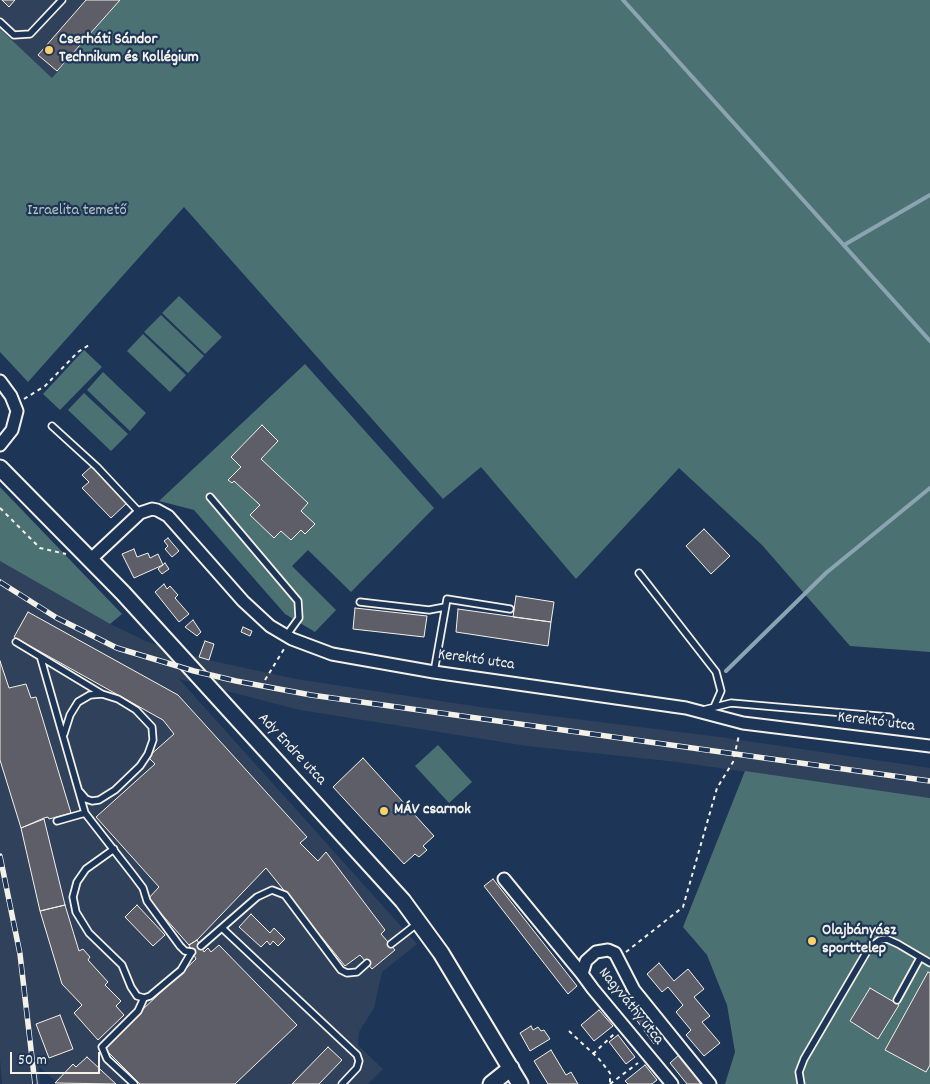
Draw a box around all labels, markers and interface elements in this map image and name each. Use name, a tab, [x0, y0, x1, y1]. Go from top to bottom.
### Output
place label: Cserháti Sándor Technikum és Kollégium	[59, 31, 199, 69]
marker: Cserháti Sándor Technikum és Kollégium	[43, 44, 55, 56]
park label: Izraelita temető	[27, 202, 127, 222]
street label: Kerektó utca	[436, 646, 516, 676]
street label: Kerektó utca	[836, 709, 916, 737]
street label: Ady Endre utca	[253, 710, 329, 790]
place label: MÁV csarnok	[394, 801, 471, 821]
marker: MÁV csarnok	[378, 805, 390, 817]
place label: Olajbányász sporttelep	[822, 922, 896, 960]
marker: Olajbányász sporttelep	[806, 935, 818, 947]
street label: Nagyváthy utca	[593, 965, 667, 1049]
scale bar	[12, 1042, 102, 1074]
text: 50 m	[18, 1050, 47, 1072]

